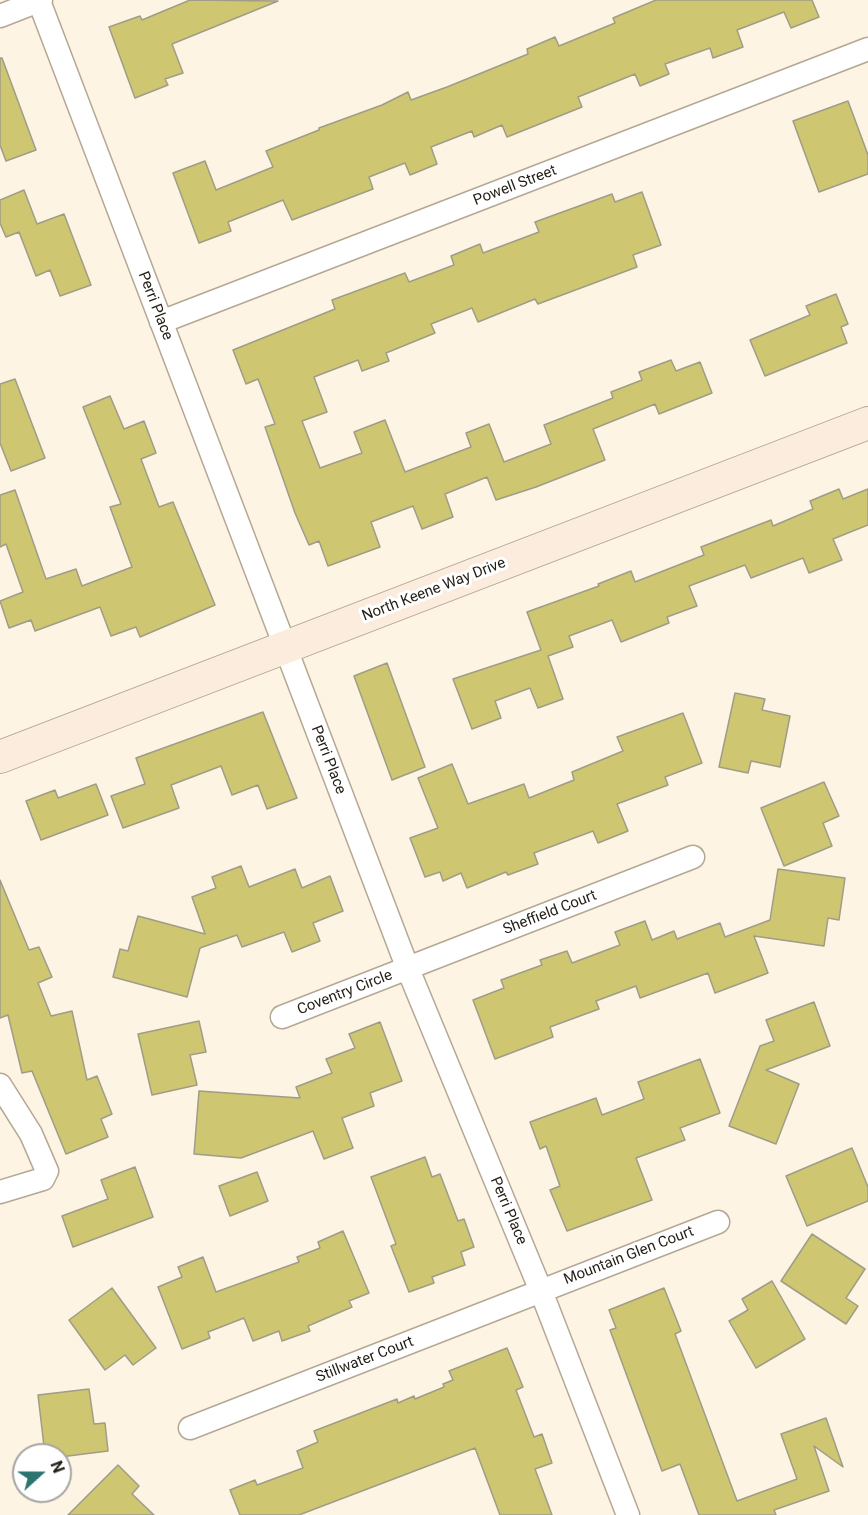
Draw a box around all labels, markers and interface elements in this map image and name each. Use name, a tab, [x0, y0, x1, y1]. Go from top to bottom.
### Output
street label: Powell Street	[471, 162, 559, 210]
street label: Perri Place	[134, 269, 176, 343]
street label: North Keene Way Drive	[360, 554, 508, 626]
street label: Perri Place	[307, 723, 349, 797]
street label: Sheffield Court	[501, 887, 599, 939]
street label: Coventry Circle	[295, 967, 395, 1019]
street label: Perri Place	[486, 1174, 530, 1248]
street label: Mountain Glen Court	[562, 1223, 696, 1289]
street label: Stillwater Court	[314, 1333, 416, 1387]
north arrow	[12, 1443, 72, 1503]
text: N	[47, 1458, 68, 1476]

